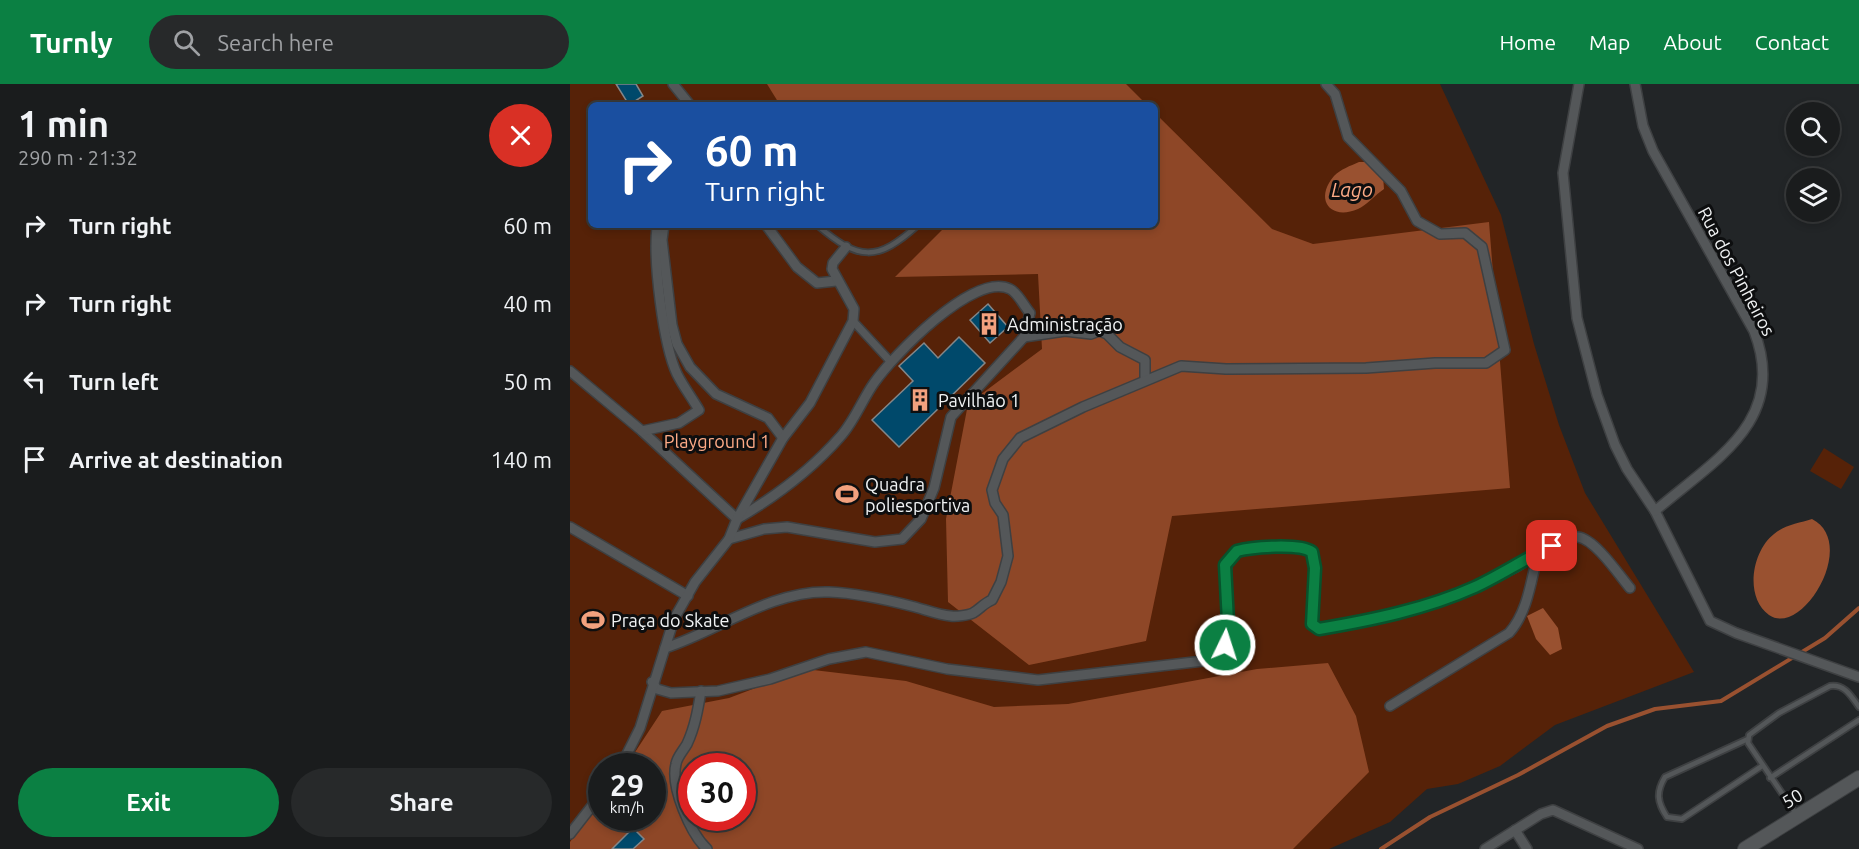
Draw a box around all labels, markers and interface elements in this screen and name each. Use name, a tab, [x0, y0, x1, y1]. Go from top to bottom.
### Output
search box	[149, 15, 569, 69]
icon: search	[170, 26, 203, 59]
text: Turnly	[30, 27, 113, 58]
text: Search here	[218, 30, 334, 55]
text: Home	[1499, 30, 1556, 54]
text: Map	[1589, 30, 1630, 54]
text: About	[1663, 30, 1722, 54]
text: Contact	[1755, 30, 1829, 54]
map controls	[1786, 102, 1840, 222]
button: search	[1786, 102, 1840, 156]
text: 1 min	[18, 103, 109, 144]
button: close	[489, 104, 552, 167]
icon: right	[606, 126, 684, 204]
text: 60 m	[705, 127, 799, 174]
text: 290 m · 21:32	[18, 146, 138, 169]
button: layers	[1786, 168, 1840, 222]
text: Turn right	[705, 176, 825, 206]
water label: Lago	[1331, 178, 1373, 201]
street label: Rua dos Pinheiros	[1695, 203, 1779, 339]
icon: right	[18, 209, 51, 242]
text: Turn right	[69, 213, 171, 238]
text: 60 m	[503, 213, 552, 238]
icon: right	[18, 287, 51, 320]
text: Turn right	[69, 291, 171, 316]
text: 40 m	[503, 291, 552, 316]
building icon: Administração	[976, 311, 1002, 337]
place label: Administração	[1007, 314, 1123, 334]
icon: left	[18, 365, 51, 398]
text: Turn left	[69, 369, 159, 394]
text: 50 m	[503, 369, 552, 394]
building icon: Pavilhão 1	[907, 387, 933, 413]
place label: Pavilhão 1	[938, 390, 1020, 410]
park label: Playground 1	[664, 431, 770, 451]
icon: arrive	[18, 443, 51, 476]
text: Arrive at destination	[69, 447, 283, 472]
text: 140 m	[491, 447, 552, 472]
place label: Quadra poliesportiva	[865, 474, 970, 515]
sports icon: Quadra poliesportiva	[834, 481, 860, 507]
pin	[1526, 520, 1577, 571]
icon: arrive	[1535, 529, 1568, 562]
sports icon: Praça do Skate	[580, 607, 606, 633]
place label: Praça do Skate	[611, 610, 729, 630]
position arrow	[1193, 613, 1257, 677]
speed limit sign: 30	[678, 753, 756, 831]
button: Exit	[18, 768, 279, 837]
button: Share	[291, 768, 552, 837]
text: 29	[610, 768, 644, 802]
street label: 50	[1778, 784, 1806, 812]
text: km/h	[610, 799, 644, 816]

